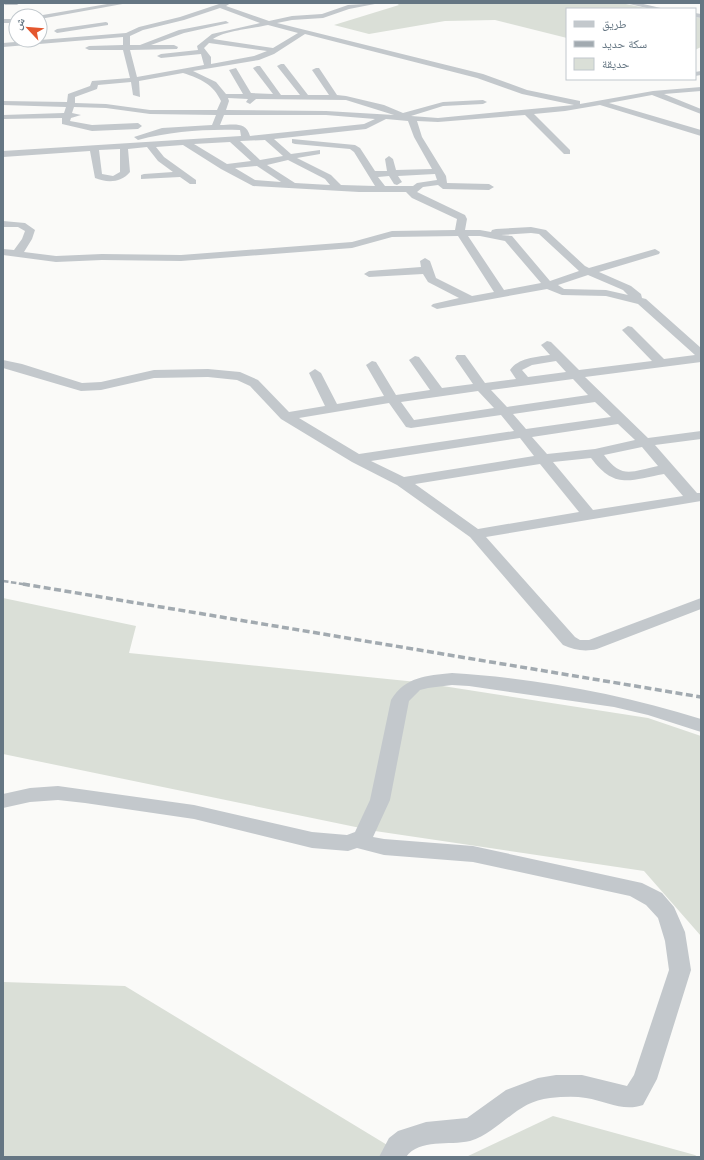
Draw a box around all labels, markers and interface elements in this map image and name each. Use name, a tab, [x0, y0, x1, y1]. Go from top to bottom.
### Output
north arrow	[8, 8, 48, 48]
legend	[566, 8, 696, 80]
text: ش	[10, 15, 29, 32]
text: طريق	[602, 16, 627, 31]
text: سكة حديد	[602, 36, 647, 51]
text: حديقة	[602, 56, 630, 71]

